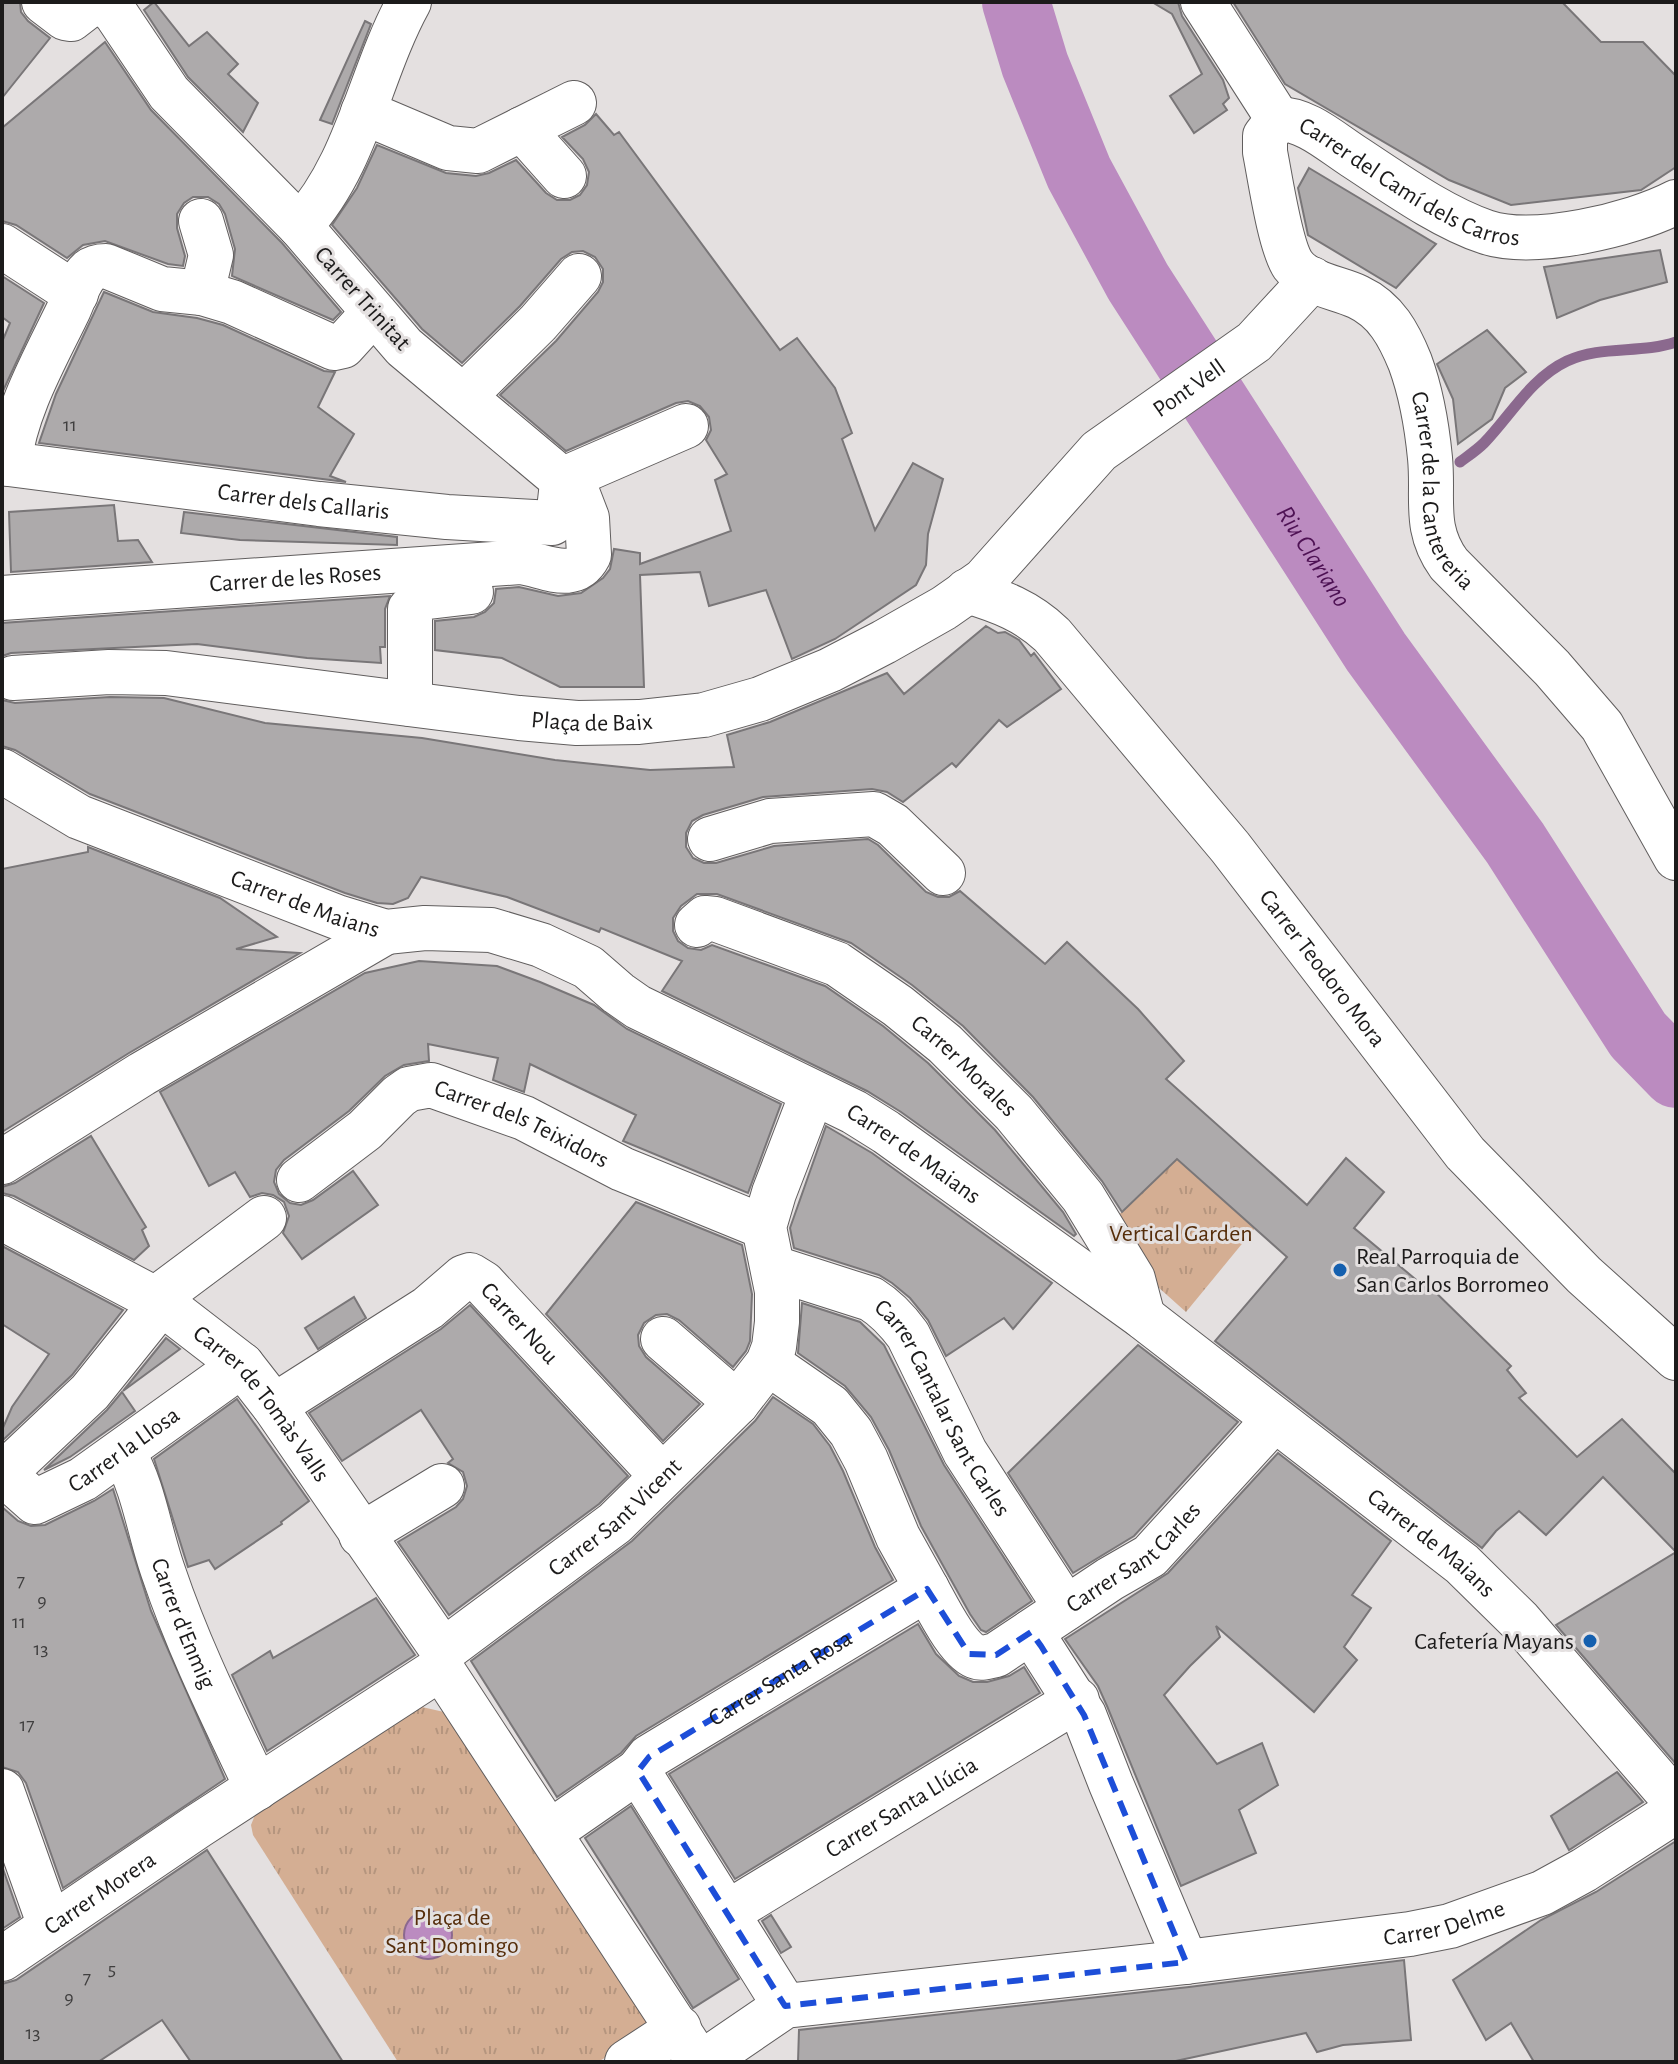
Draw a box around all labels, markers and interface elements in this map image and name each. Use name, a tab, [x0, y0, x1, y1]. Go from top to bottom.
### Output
street label: Carrer del Camí dels Carros	[1295, 113, 1520, 250]
street label: Carrer Trinitat	[310, 242, 415, 355]
street label: Pont Vell	[1149, 355, 1230, 422]
street label: Carrer de la Cantereria	[1406, 389, 1478, 595]
house number: 11	[63, 415, 77, 435]
street label: Carrer dels Callaris	[216, 480, 390, 524]
water label: Riu Clariano	[1271, 501, 1355, 612]
street label: Carrer de les Roses	[209, 561, 382, 597]
street label: Plaça de Baix	[530, 708, 654, 736]
street label: Carrer de Maians	[227, 866, 382, 942]
street label: Carrer Teodoro Mora	[1254, 886, 1390, 1052]
street label: Carrer Morales	[906, 1011, 1021, 1122]
street label: Carrer dels Teixidors	[431, 1076, 612, 1173]
street label: Carrer de Maians	[842, 1100, 985, 1209]
park label: Vertical Garden	[1109, 1222, 1253, 1246]
place label: Real Parroquia de San Carlos Borromeo	[1356, 1245, 1549, 1297]
marker: Real Parroquia de San Carlos Borromeo	[1331, 1261, 1349, 1279]
street label: Carrer Nou	[476, 1278, 563, 1369]
street label: Carrer Cantalar Sant Carles	[870, 1295, 1014, 1521]
street label: Carrer de Tomàs Valls	[189, 1321, 333, 1486]
street label: Carrer la Llosa	[65, 1403, 184, 1497]
street label: Carrer Sant Vicent	[544, 1454, 687, 1581]
street label: Carrer de Maians	[1363, 1485, 1499, 1602]
street label: Carrer Sant Carles	[1062, 1498, 1206, 1618]
street label: Carrer d'Enmig	[146, 1555, 220, 1693]
house number: 7	[17, 1571, 25, 1591]
house number: 9	[37, 1591, 47, 1611]
house number: 11	[12, 1612, 26, 1632]
street label: Carrer Santa Rosa	[705, 1626, 856, 1731]
place label: Cafetería Mayans	[1414, 1630, 1574, 1654]
marker: Cafetería Mayans	[1581, 1632, 1599, 1650]
house number: 13	[33, 1639, 49, 1659]
house number: 17	[19, 1715, 35, 1735]
street label: Carrer Santa Llúcia	[822, 1753, 982, 1863]
street label: Carrer Morera	[40, 1847, 160, 1940]
street label: Carrer Delme	[1382, 1896, 1508, 1950]
park label: Plaça de Sant Domingo	[385, 1906, 519, 1958]
house number: 5	[108, 1959, 116, 1979]
house number: 7	[83, 1968, 91, 1988]
house number: 9	[64, 1988, 74, 2008]
house number: 13	[25, 2023, 41, 2043]

